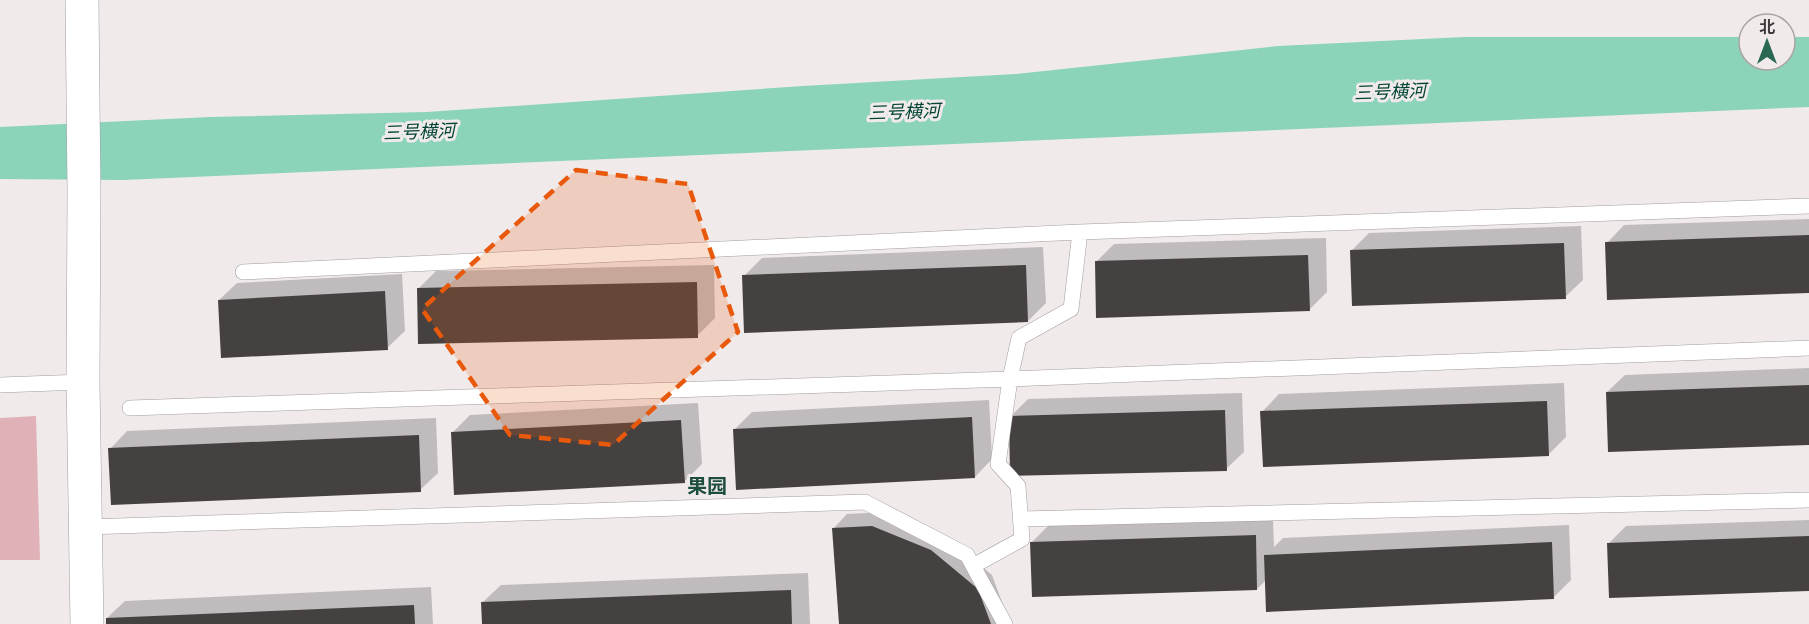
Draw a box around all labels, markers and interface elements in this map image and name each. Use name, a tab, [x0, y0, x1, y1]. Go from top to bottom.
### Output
north arrow	[1737, 12, 1797, 72]
text: 北	[1759, 18, 1775, 37]
water label: 三号横河	[1354, 80, 1429, 103]
water label: 三号横河	[868, 100, 943, 123]
water label: 三号横河	[383, 120, 458, 143]
district label: 果园	[687, 474, 727, 498]

